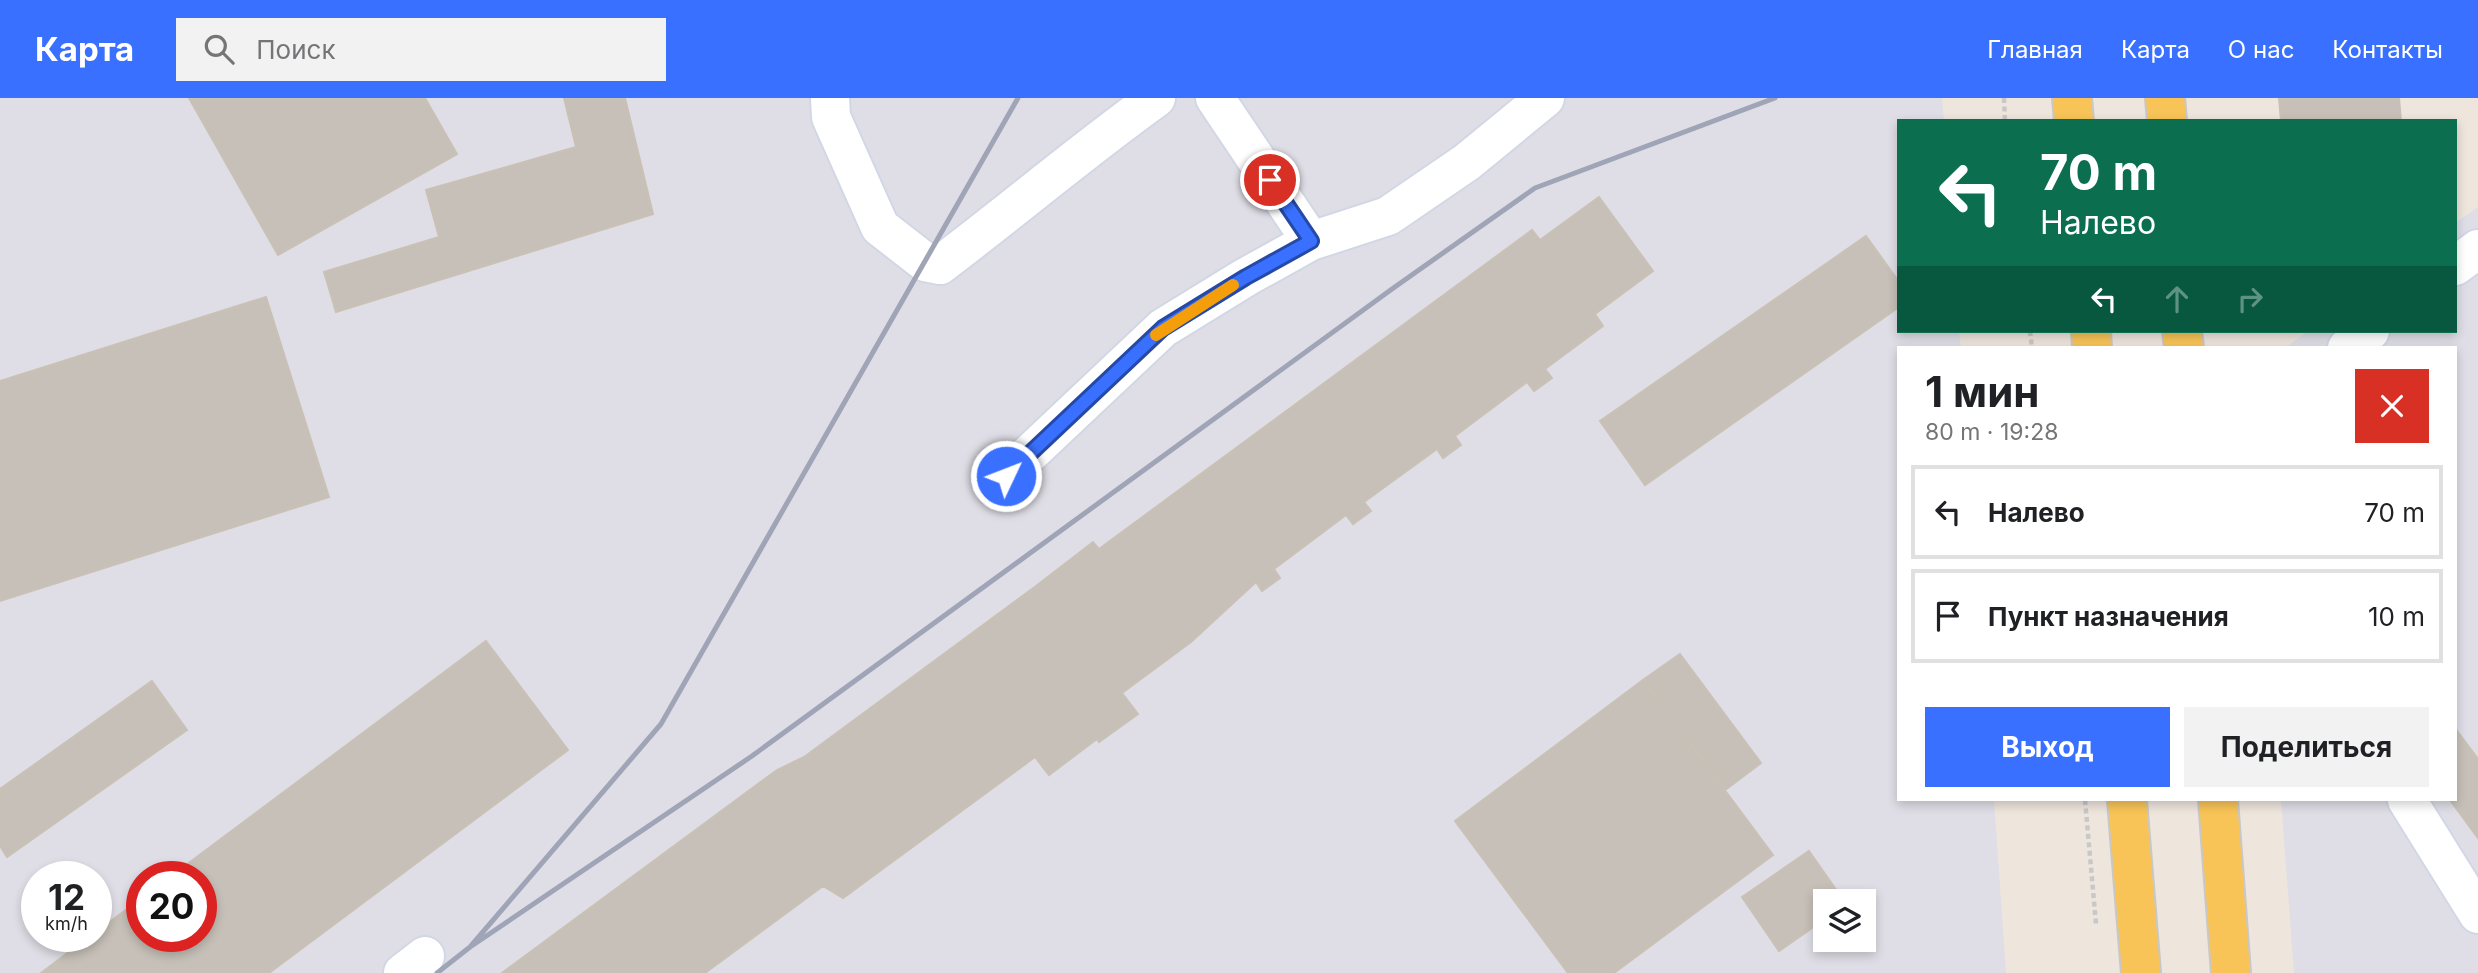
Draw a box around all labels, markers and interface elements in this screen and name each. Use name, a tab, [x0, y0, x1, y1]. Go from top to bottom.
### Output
search box	[176, 18, 666, 81]
text: Карта	[35, 29, 134, 69]
icon: search	[200, 30, 238, 68]
text: Поиск	[256, 34, 335, 65]
text: Главная	[1987, 35, 2083, 64]
text: Карта	[2121, 35, 2190, 64]
text: О нас	[2228, 35, 2294, 64]
text: Контакты	[2332, 35, 2443, 64]
text: 70 m	[2040, 143, 2157, 202]
icon: left	[1925, 147, 2016, 238]
pin	[1240, 150, 1300, 210]
icon: arrive	[1251, 161, 1289, 199]
text: Налево	[2040, 203, 2156, 242]
icon: left	[2085, 280, 2123, 318]
icon: ahead	[2158, 280, 2196, 318]
icon: right	[2231, 280, 2269, 318]
text: 1 мин	[1925, 366, 2039, 417]
button: close	[2355, 369, 2429, 443]
text: 80 m · 19:28	[1925, 418, 2058, 446]
position arrow	[969, 439, 1043, 513]
icon: left	[1929, 493, 1967, 531]
text: Налево	[1988, 497, 2085, 528]
text: 70 m	[2364, 497, 2425, 528]
icon: arrive	[1929, 597, 1967, 635]
text: Пункт назначения	[1988, 601, 2229, 632]
text: 10 m	[2368, 601, 2425, 632]
button: Выход	[1925, 707, 2170, 787]
button: Поделиться	[2184, 707, 2429, 787]
speed limit sign: 20	[126, 861, 217, 952]
text: 12	[48, 876, 85, 918]
map controls	[1813, 889, 1876, 952]
button: layers	[1813, 889, 1876, 952]
text: km/h	[45, 913, 88, 934]

